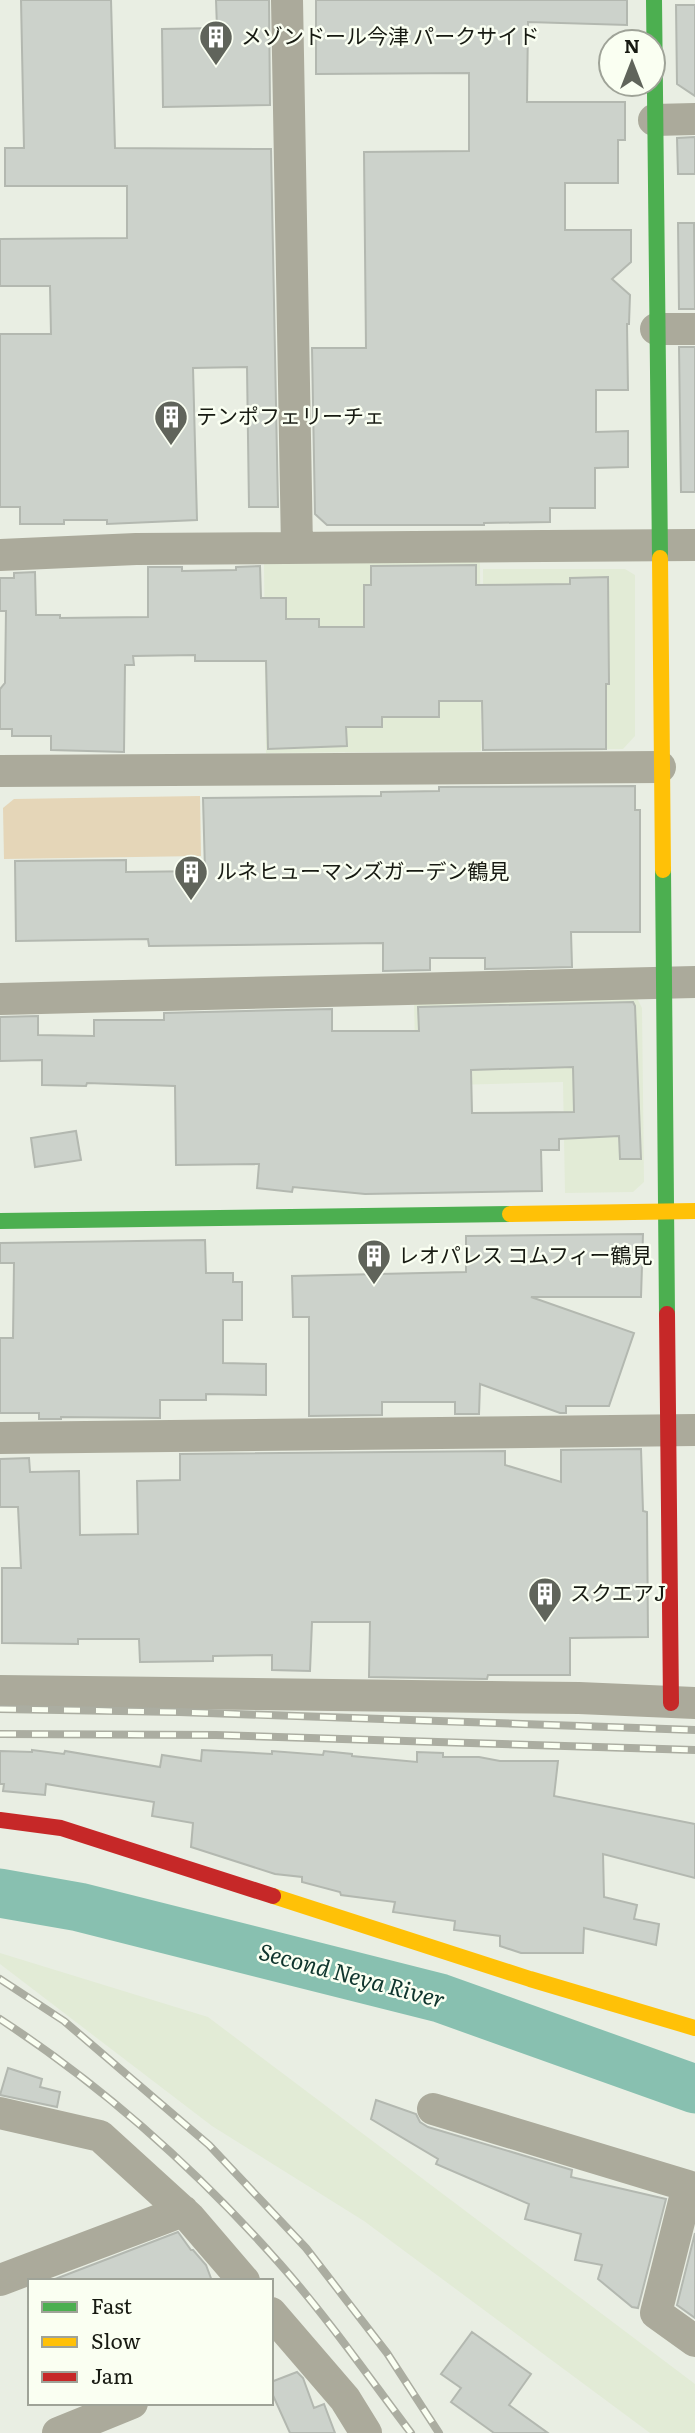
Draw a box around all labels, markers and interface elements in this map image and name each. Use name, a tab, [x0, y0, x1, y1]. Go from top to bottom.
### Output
building icon: メゾンドール今津 パークサイド	[197, 18, 235, 67]
place label: メゾンドール今津 パークサイド	[241, 19, 539, 50]
north arrow	[597, 28, 667, 98]
text: N	[624, 31, 640, 59]
building icon: テンポフェリーチェ	[152, 398, 190, 447]
place label: テンポフェリーチェ	[196, 399, 385, 430]
building icon: ルネヒューマンズガーデン鶴見	[172, 853, 210, 902]
place label: ルネヒューマンズガーデン鶴見	[216, 854, 510, 885]
building icon: レオパレス コムフィー鶴見	[355, 1237, 393, 1286]
place label: レオパレス コムフィー鶴見	[398, 1238, 653, 1269]
building icon: スクエアJ	[526, 1575, 564, 1624]
place label: スクエアJ	[570, 1576, 666, 1607]
water label: Second Neya River	[256, 1933, 449, 2015]
legend	[28, 2279, 273, 2405]
text: Fast	[91, 2289, 132, 2320]
text: Slow	[91, 2324, 141, 2355]
text: Jam	[91, 2359, 133, 2390]

